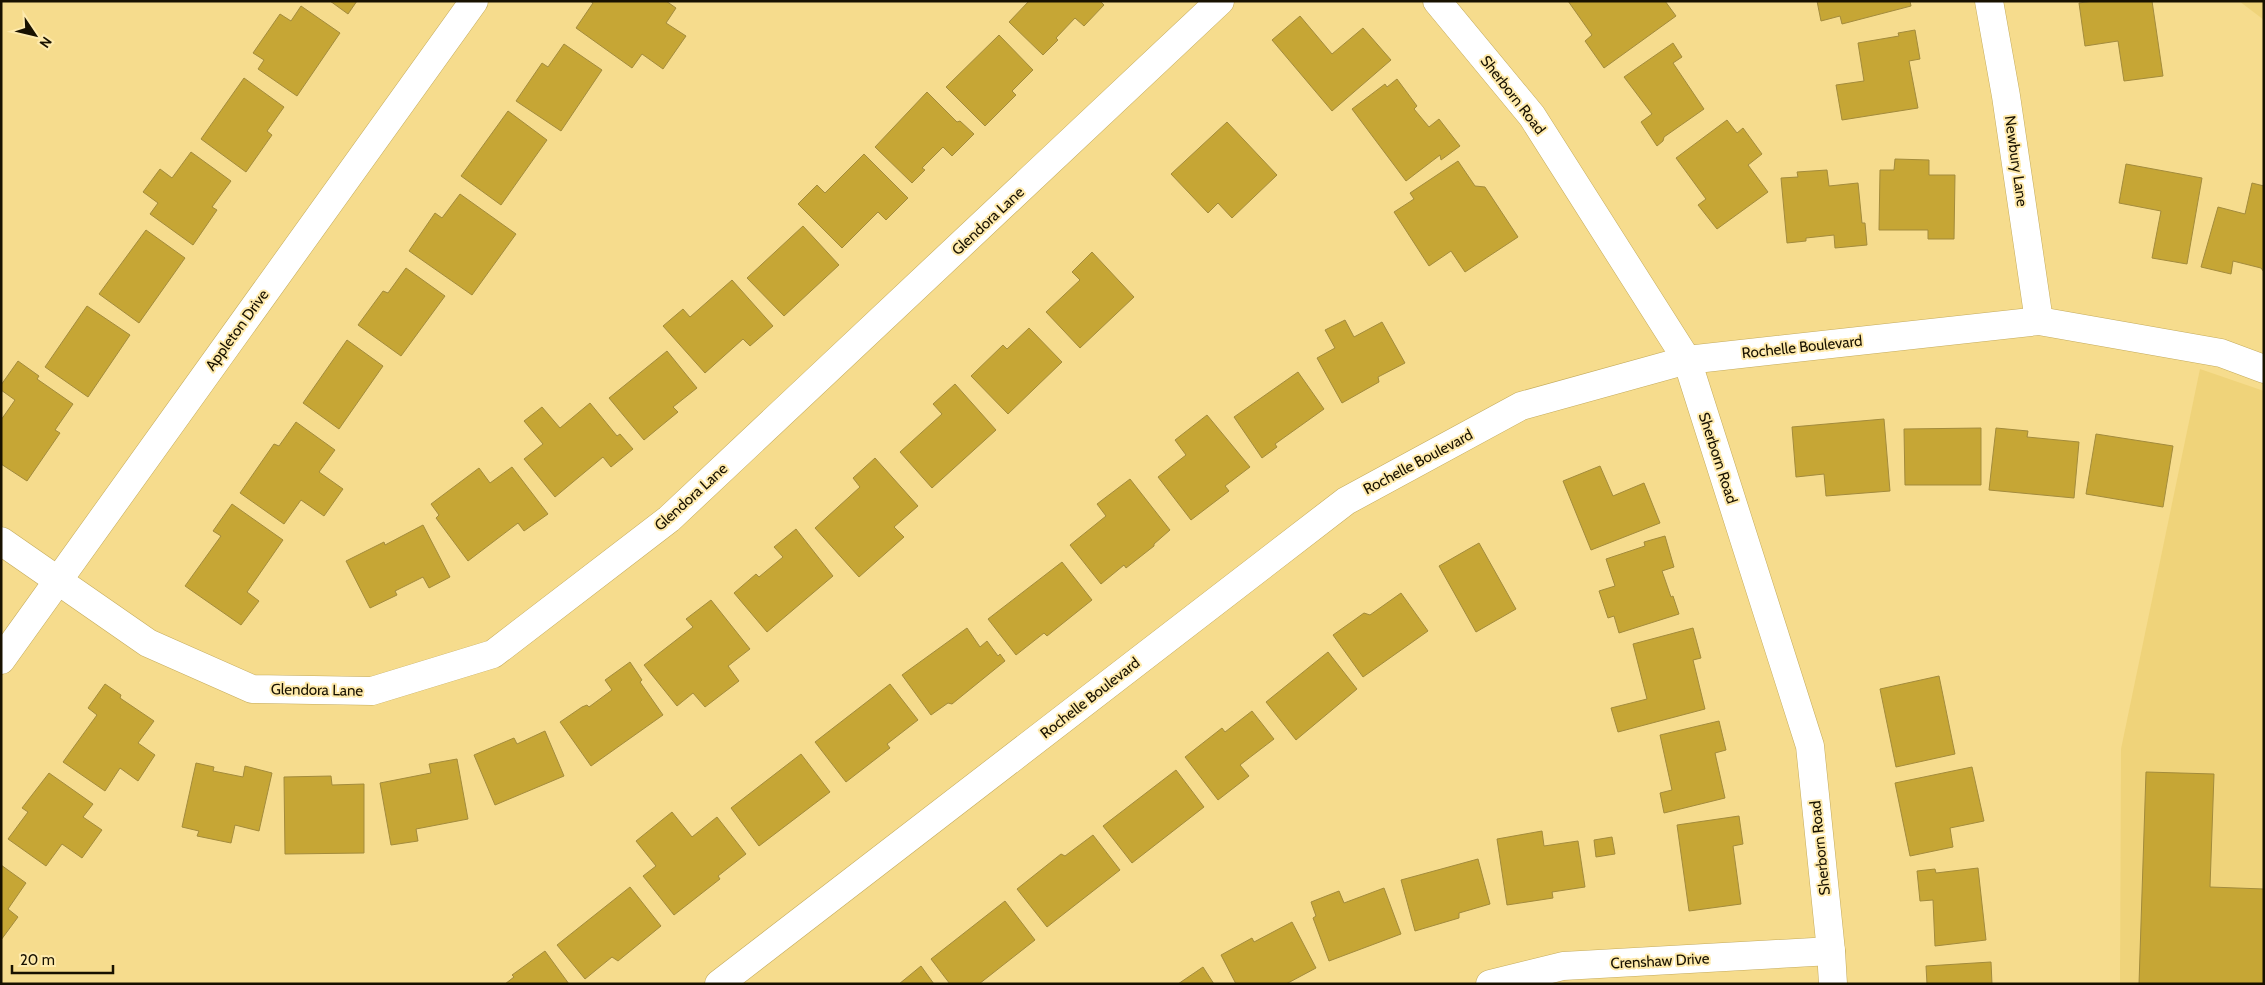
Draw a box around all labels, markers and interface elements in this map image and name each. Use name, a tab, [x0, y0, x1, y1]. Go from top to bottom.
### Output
north arrow	[10, 10, 60, 60]
text: N	[35, 33, 56, 52]
street label: Sherborn Road	[1477, 52, 1549, 138]
street label: Newbury Lane	[2001, 114, 2031, 208]
street label: Glendora Lane	[948, 183, 1028, 259]
street label: Appleton Drive	[202, 286, 273, 374]
street label: Rochelle Boulevard	[1741, 332, 1863, 362]
street label: Sherborn Road	[1695, 410, 1741, 506]
street label: Rochelle Boulevard	[1360, 426, 1476, 498]
street label: Glendora Lane	[651, 459, 731, 534]
street label: Rochelle Boulevard	[1037, 654, 1143, 742]
street label: Glendora Lane	[271, 680, 364, 700]
street label: Sherborn Road	[1806, 800, 1834, 896]
scale bar	[12, 942, 114, 974]
street label: Crenshaw Drive	[1610, 949, 1710, 973]
text: 20 m	[20, 951, 55, 969]

